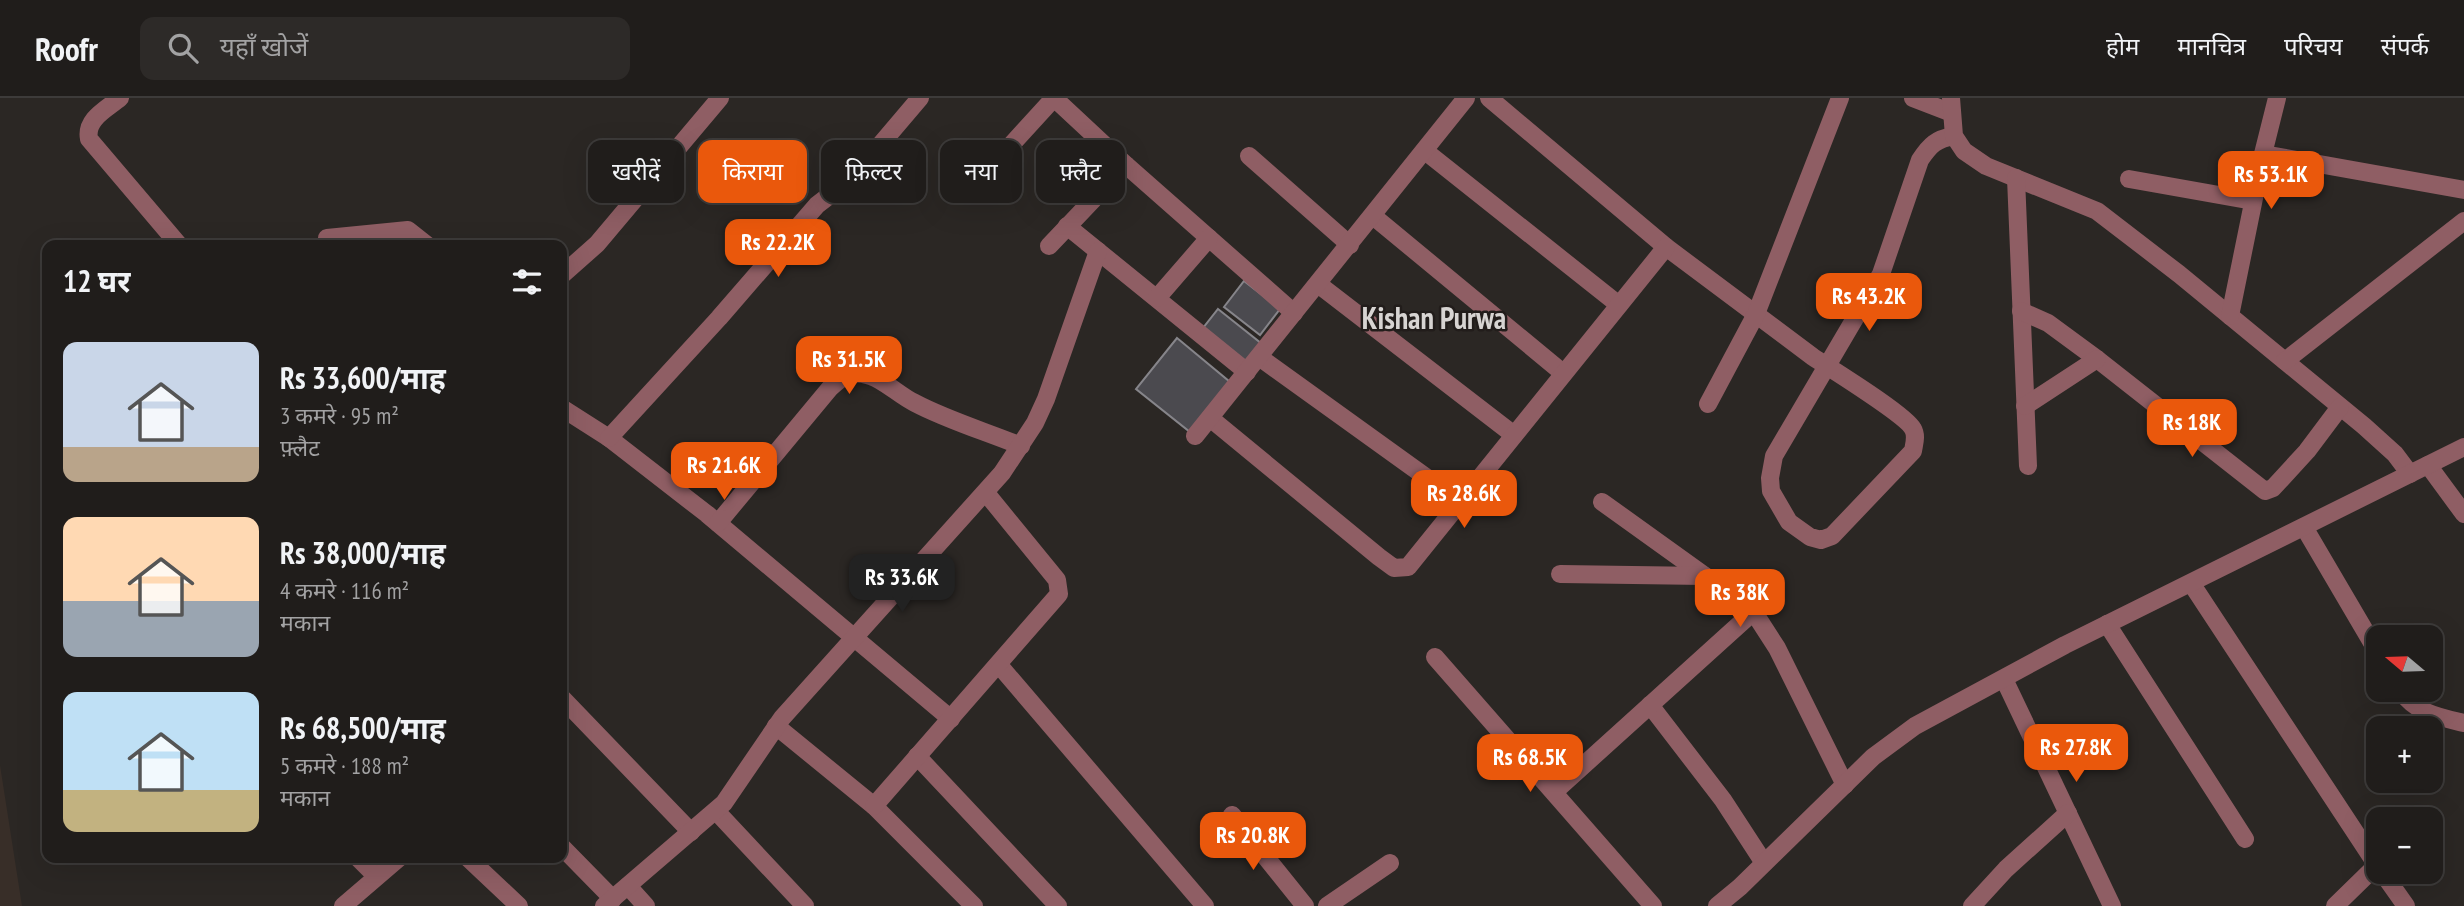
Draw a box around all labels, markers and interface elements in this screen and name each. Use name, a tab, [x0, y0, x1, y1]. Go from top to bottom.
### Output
search box	[140, 17, 630, 80]
text: Roofr	[35, 27, 98, 70]
icon: search	[164, 29, 202, 67]
text: यहाँ खोजें	[220, 30, 308, 63]
text: होम	[2106, 31, 2139, 62]
text: मानचित्र	[2177, 31, 2246, 62]
text: परिचय	[2284, 31, 2343, 62]
text: संपर्क	[2381, 31, 2429, 62]
chip: खरीदें	[588, 140, 684, 203]
chip: किराया	[698, 140, 807, 203]
chip: फ़िल्टर	[821, 140, 926, 203]
chip: नया	[940, 140, 1022, 203]
chip: फ़्लैट	[1036, 140, 1125, 203]
pin: Rs 53.1K	[2199, 152, 2343, 211]
text: Rs 53.1K	[2234, 159, 2308, 188]
pin: Rs 22.2K	[706, 220, 850, 279]
text: Rs 22.2K	[741, 227, 815, 256]
text: 12 घर	[63, 261, 131, 300]
icon: filters	[508, 263, 546, 301]
pin: Rs 43.2K	[1797, 274, 1941, 333]
text: Rs 43.2K	[1832, 281, 1906, 310]
district label: Kishan Purwa	[1362, 298, 1506, 337]
pin: Rs 31.5K	[777, 336, 921, 396]
text: Rs 31.5K	[812, 344, 886, 373]
text: Rs 33,600/माह	[280, 358, 446, 397]
icon: home	[119, 370, 203, 454]
pin: Rs 18K	[2135, 400, 2249, 459]
text: 3 कमरे · 95 m²	[280, 401, 399, 430]
text: Rs 18K	[2163, 407, 2221, 436]
text: फ़्लैट	[280, 433, 320, 462]
pin: Rs 21.6K	[652, 442, 796, 502]
text: Rs 21.6K	[687, 450, 761, 479]
pin: Rs 28.6K	[1392, 470, 1536, 530]
text: Rs 28.6K	[1427, 478, 1501, 507]
text: Rs 38,000/माह	[280, 533, 446, 572]
icon: home	[119, 545, 203, 629]
pin: Rs 33.6K	[830, 554, 974, 614]
text: Rs 33.6K	[865, 562, 939, 591]
pin: Rs 38K	[1683, 570, 1797, 629]
text: 4 कमरे · 116 m²	[280, 576, 409, 605]
text: Rs 38K	[1711, 577, 1769, 606]
text: मकान	[280, 608, 330, 637]
north arrow	[2366, 625, 2443, 702]
map controls	[2366, 625, 2443, 884]
text: Rs 68,500/माह	[280, 708, 446, 747]
button: +	[2366, 716, 2443, 793]
icon: home	[119, 720, 203, 804]
pin: Rs 27.8K	[2004, 724, 2148, 784]
text: Rs 27.8K	[2040, 732, 2112, 761]
pin: Rs 68.5K	[1458, 734, 1602, 794]
text: Rs 68.5K	[1493, 742, 1567, 771]
text: 5 कमरे · 188 m²	[280, 751, 409, 780]
text: मकान	[280, 783, 330, 812]
button: −	[2366, 807, 2443, 884]
pin: Rs 20.8K	[1181, 812, 1325, 872]
text: Rs 20.8K	[1216, 820, 1290, 849]

